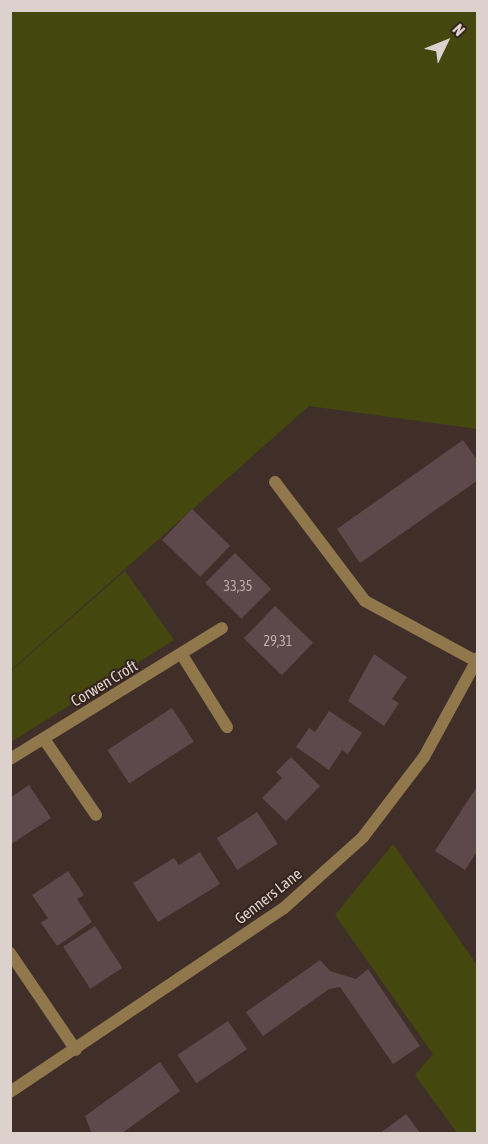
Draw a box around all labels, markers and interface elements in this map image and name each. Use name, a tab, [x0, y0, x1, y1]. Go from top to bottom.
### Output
north arrow	[416, 12, 476, 72]
text: N	[449, 20, 469, 39]
house number: 33,35	[224, 578, 252, 594]
house number: 29,31	[264, 633, 292, 649]
street label: Corwen Croft	[67, 656, 141, 710]
street label: Genners Lane	[231, 864, 305, 928]

